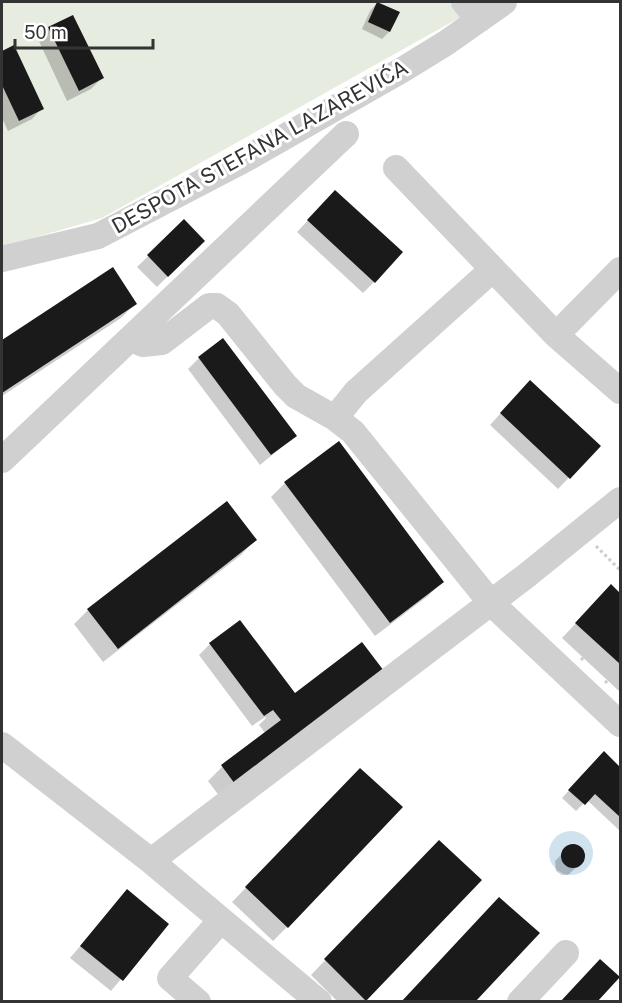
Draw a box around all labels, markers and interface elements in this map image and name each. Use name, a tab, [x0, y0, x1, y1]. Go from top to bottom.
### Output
scale bar	[15, 12, 153, 50]
text: 50 m	[24, 22, 67, 43]
street label: DESPOTA STEFANA LAZAREVIĆA	[107, 54, 412, 239]

